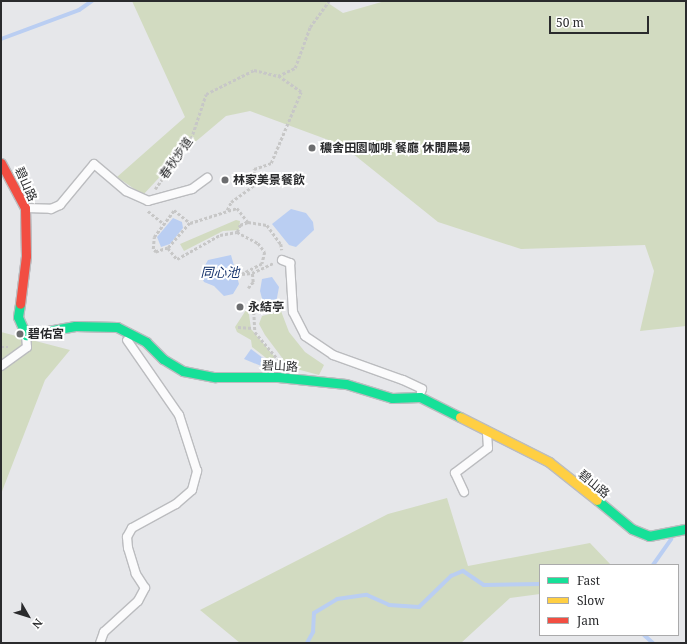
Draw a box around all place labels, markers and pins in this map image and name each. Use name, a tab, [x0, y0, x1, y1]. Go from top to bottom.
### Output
place label: 穠舍田園咖啡 餐廳 休閒農場	[320, 141, 470, 155]
marker: 穠舍田園咖啡 餐廳 休閒農場	[307, 143, 317, 153]
place label: 林家美景餐飲	[233, 173, 305, 187]
marker: 林家美景餐飲	[220, 175, 230, 185]
place label: 永結亭	[248, 300, 284, 314]
marker: 永結亭	[235, 302, 245, 312]
place label: 碧佑宮	[28, 327, 64, 341]
marker: 碧佑宮	[15, 329, 25, 339]

